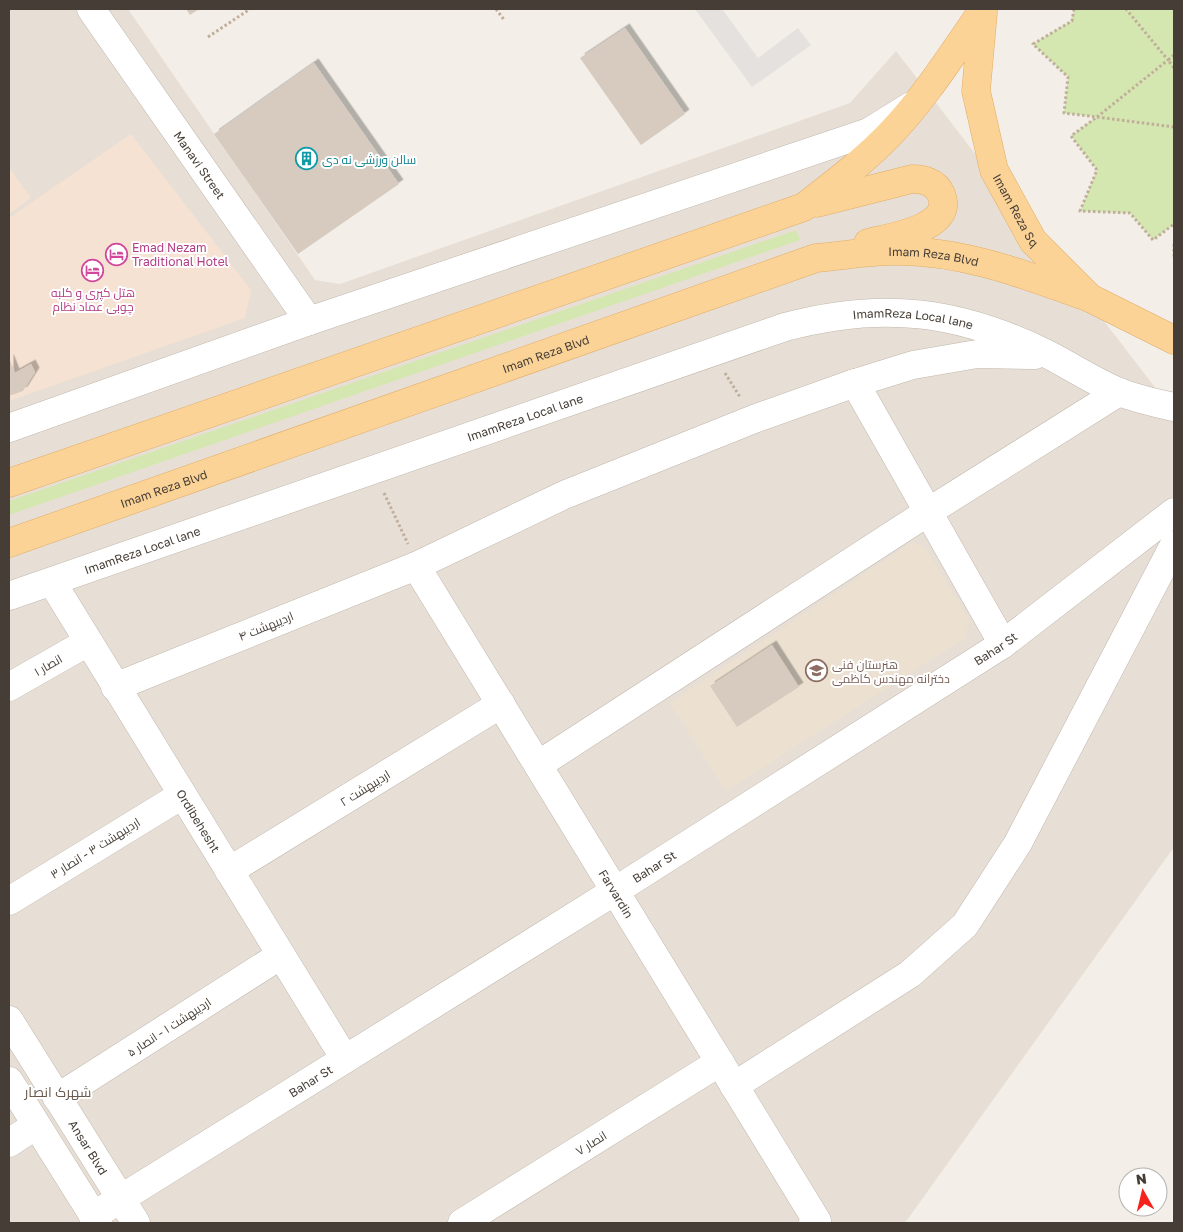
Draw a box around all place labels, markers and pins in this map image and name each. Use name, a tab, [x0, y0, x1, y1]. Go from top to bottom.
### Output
building icon: سالن ورزشی نه دی	[294, 147, 318, 171]
place label: سالن ورزشی نه دی	[322, 152, 416, 167]
place label: Emad Nezam Traditional Hotel	[132, 240, 229, 269]
hotel icon: Emad Nezam Traditional Hotel	[104, 242, 128, 266]
hotel icon: هتل کپری و کلبه چوبی عماد نظام	[81, 259, 105, 283]
place label: هتل کپری و کلبه چوبی عماد نظام	[51, 285, 135, 316]
place label: هنرستان فنی دخترانه مهندس کاظمی	[832, 657, 950, 686]
school or university icon: هنرستان فنی دخترانه مهندس کاظمی	[804, 659, 828, 683]

